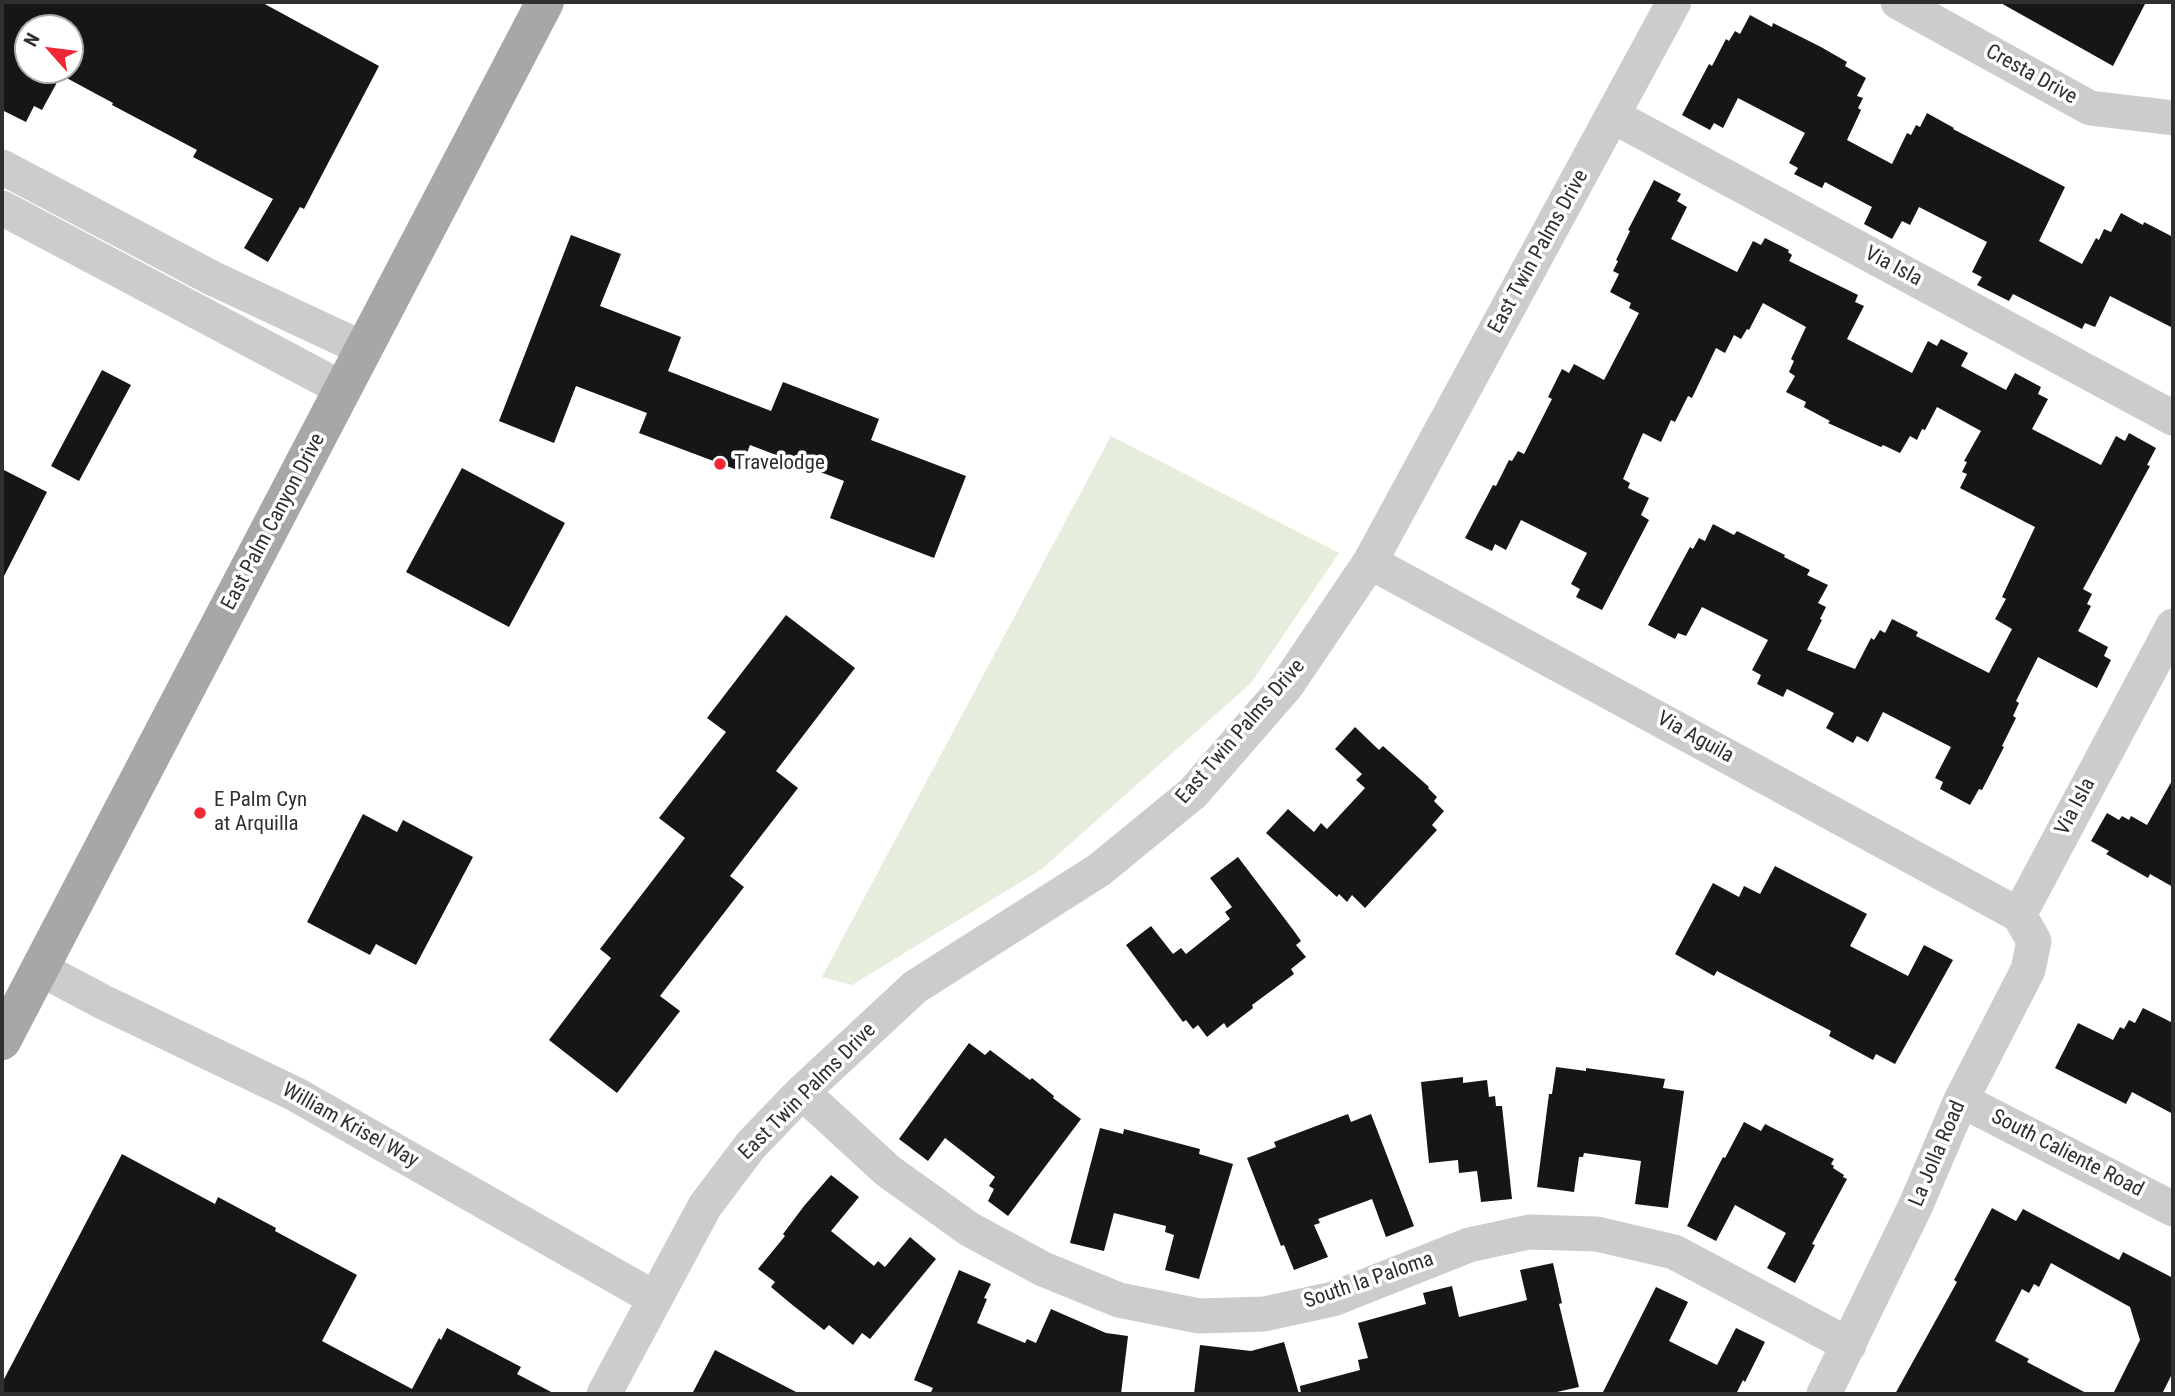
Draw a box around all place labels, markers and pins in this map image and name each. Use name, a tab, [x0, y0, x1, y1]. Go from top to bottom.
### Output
place label: Travelodge	[734, 451, 825, 477]
marker: Travelodge	[712, 456, 728, 472]
place label: E Palm Cyn at Arquilla	[214, 788, 307, 838]
marker: E Palm Cyn at Arquilla	[192, 805, 208, 821]

